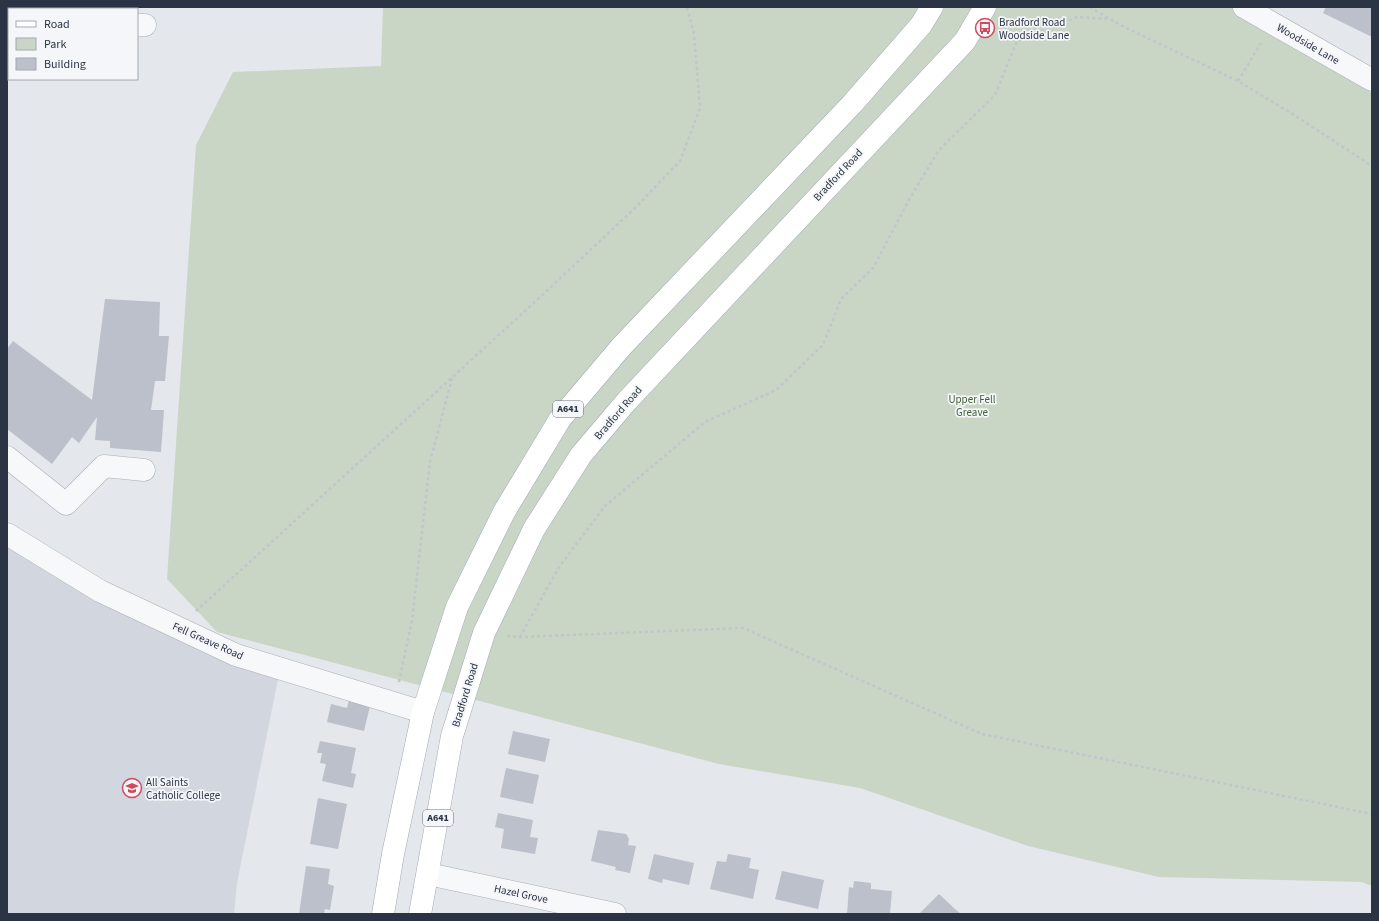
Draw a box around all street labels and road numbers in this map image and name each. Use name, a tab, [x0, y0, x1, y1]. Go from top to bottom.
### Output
street label: Woodside Lane	[1274, 20, 1343, 68]
street label: Bradford Road	[810, 146, 866, 204]
street label: Bradford Road	[591, 383, 645, 443]
road number: A641	[553, 401, 583, 417]
street label: Fell Greave Road	[170, 619, 246, 663]
street label: Bradford Road	[448, 661, 482, 729]
road number: A641	[423, 810, 453, 826]
street label: Hazel Grove	[493, 881, 550, 907]

